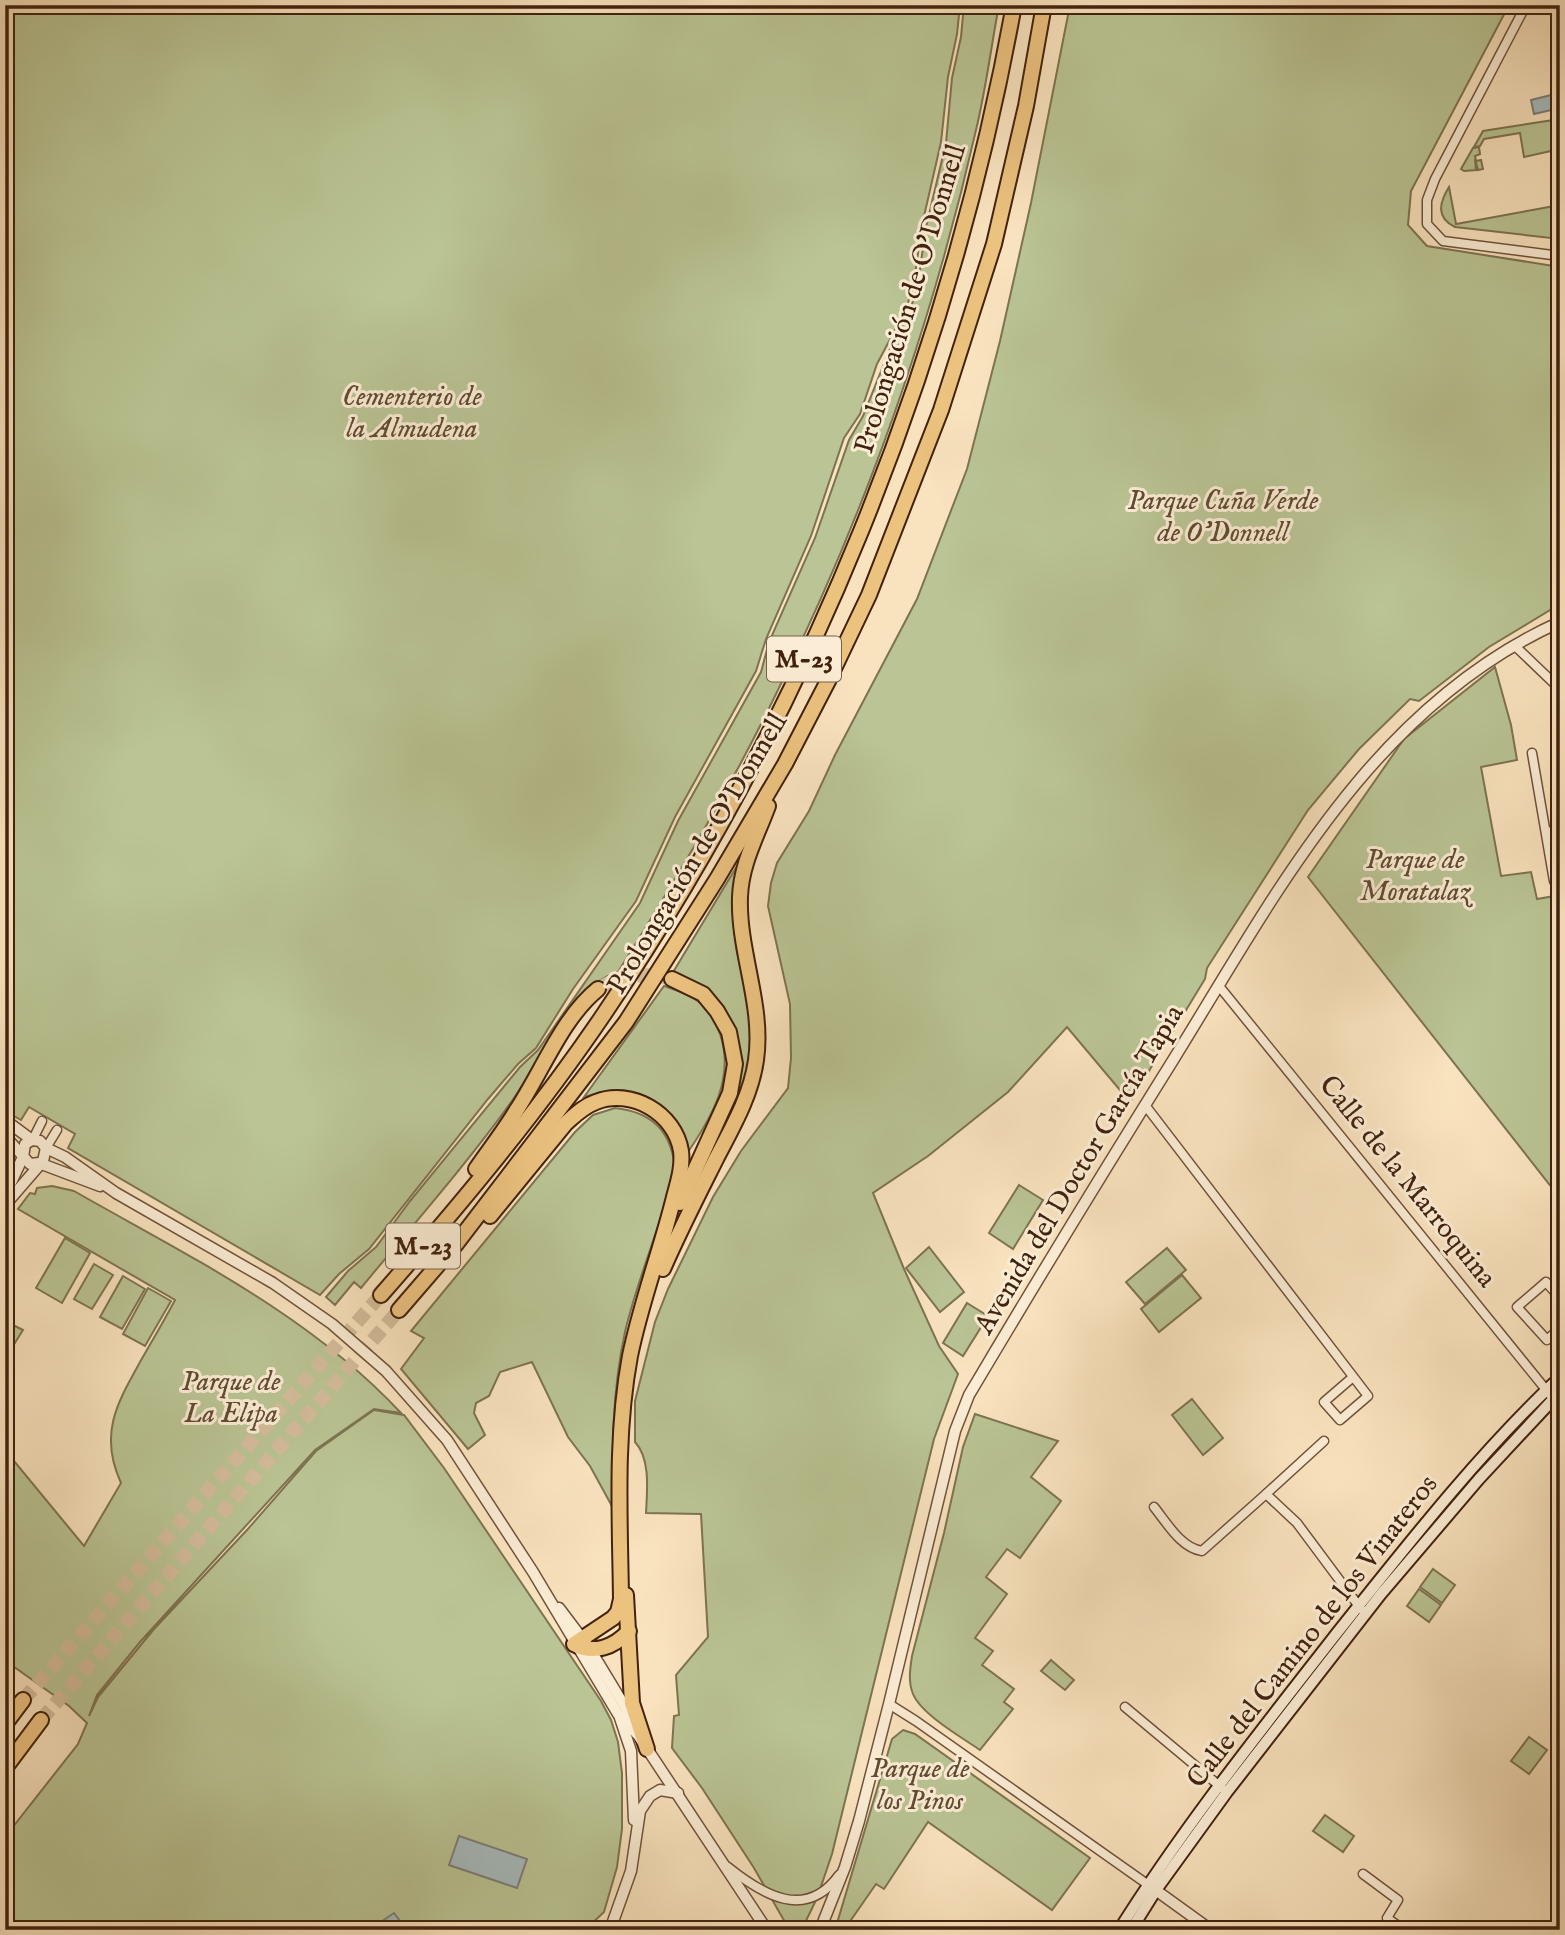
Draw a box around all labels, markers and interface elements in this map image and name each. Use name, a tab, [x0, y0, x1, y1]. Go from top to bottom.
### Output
street label: Prolongación de O'Donnell	[847, 140, 975, 458]
park label: Cementerio de la Almudena	[342, 380, 482, 447]
park label: Parque Cuña Verde de O'Donnell	[1128, 484, 1319, 551]
road number: M-23	[767, 636, 841, 681]
street label: Prolongación de O'Donnell	[600, 707, 796, 1001]
park label: Parque de Moratalaz	[1360, 843, 1474, 910]
street label: Avenida del Doctor García Tapia	[967, 998, 1193, 1342]
street label: Calle de la Marroquina	[1311, 1069, 1504, 1296]
road number: M-23	[386, 1224, 460, 1268]
park label: Parque de La Elipa	[182, 1365, 281, 1432]
street label: Calle del Camino de los Vinateros	[1180, 1468, 1446, 1796]
park label: Parque de los Pinos	[871, 1752, 970, 1819]

